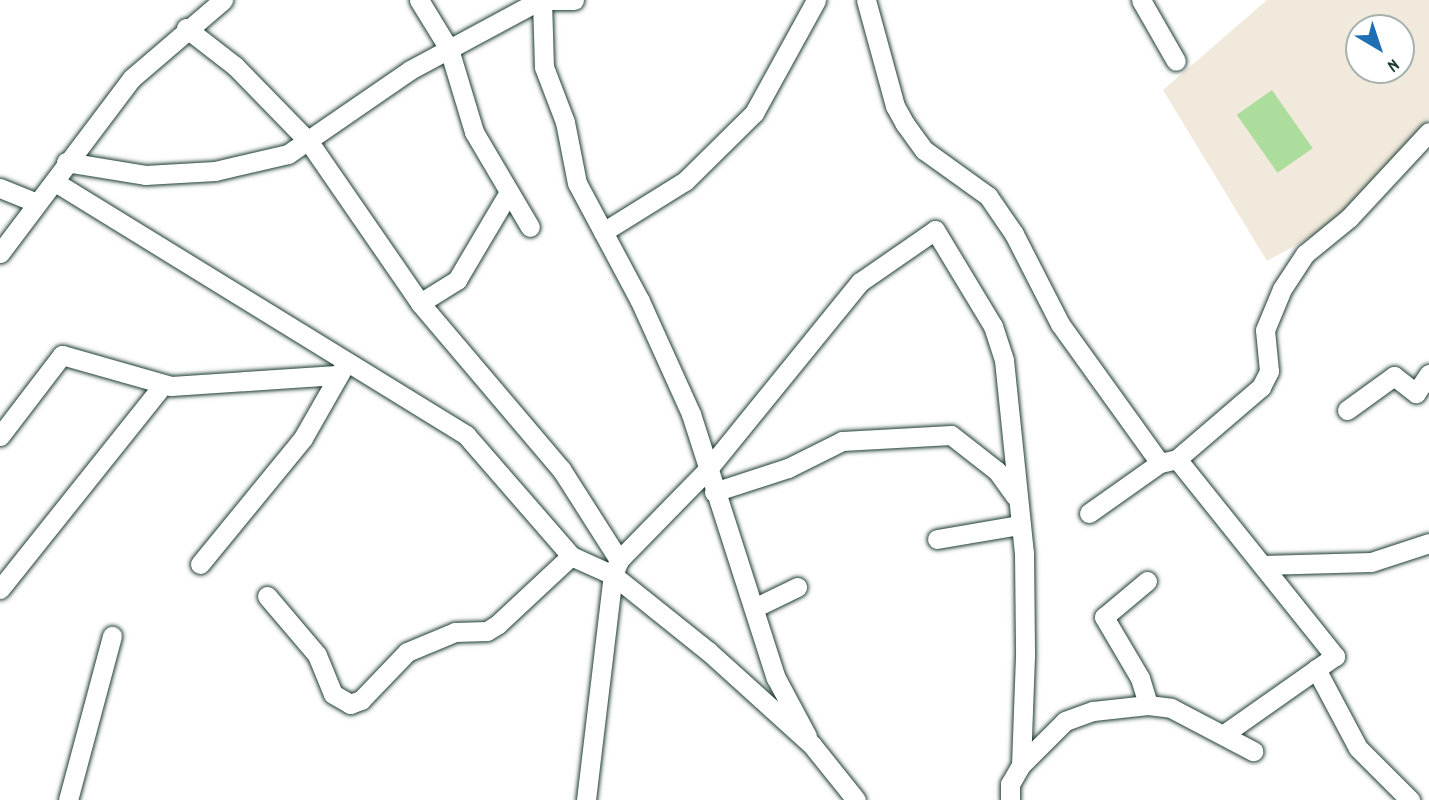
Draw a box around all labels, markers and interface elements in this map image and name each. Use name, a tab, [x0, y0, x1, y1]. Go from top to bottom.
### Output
north arrow	[1345, 14, 1415, 84]
text: N	[1380, 51, 1404, 78]

